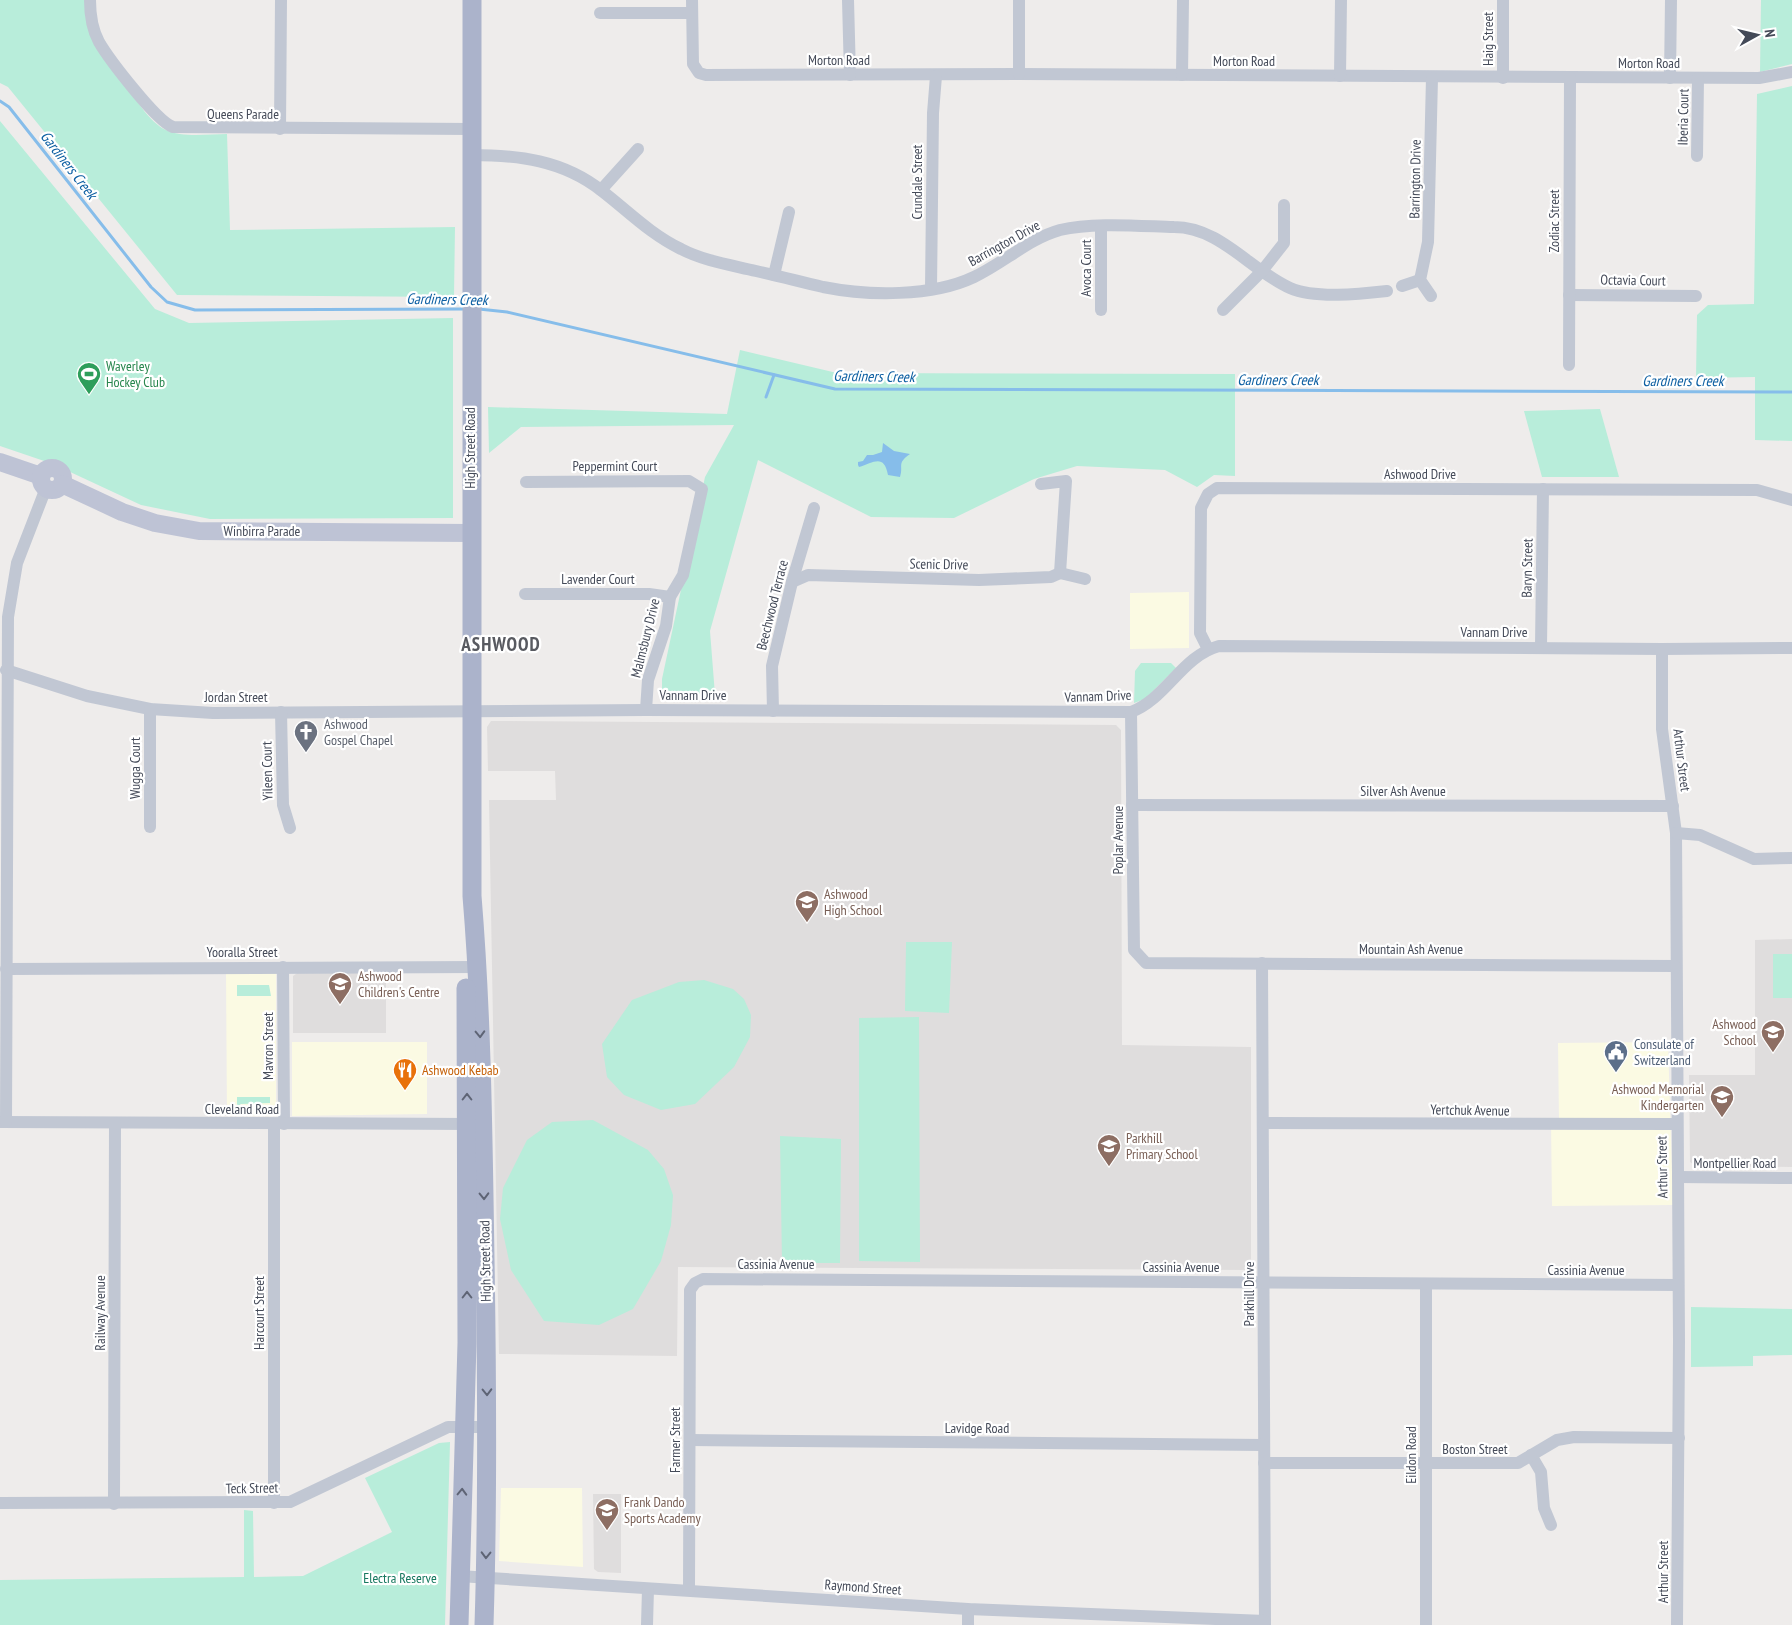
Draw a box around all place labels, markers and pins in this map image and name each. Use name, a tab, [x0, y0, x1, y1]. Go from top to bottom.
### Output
place label: Waverley Hockey Club	[106, 357, 165, 391]
sports icon: Waverley Hockey Club	[76, 361, 102, 395]
place label: Ashwood Gospel Chapel	[324, 715, 394, 749]
church icon: Ashwood Gospel Chapel	[293, 719, 319, 753]
place label: Ashwood High School	[824, 885, 883, 919]
school or university icon: Ashwood High School	[794, 889, 820, 923]
place label: Ashwood Children's Centre	[358, 967, 440, 1001]
school or university icon: Ashwood Children's Centre	[327, 971, 353, 1005]
place label: Ashwood School	[1712, 1015, 1757, 1049]
school or university icon: Ashwood School	[1760, 1019, 1786, 1053]
place label: Consulate of Switzerland	[1634, 1035, 1694, 1069]
public building icon: Consulate of Switzerland	[1603, 1039, 1629, 1073]
restaurant icon: Ashwood Kebab	[392, 1057, 418, 1091]
place label: Ashwood Kebab	[422, 1061, 499, 1079]
place label: Ashwood Memorial Kindergarten	[1612, 1080, 1705, 1114]
school or university icon: Ashwood Memorial Kindergarten	[1709, 1084, 1735, 1118]
place label: Parkhill Primary School	[1126, 1129, 1198, 1163]
school or university icon: Parkhill Primary School	[1096, 1133, 1122, 1167]
place label: Frank Dando Sports Academy	[624, 1493, 701, 1527]
school or university icon: Frank Dando Sports Academy	[594, 1497, 620, 1531]

